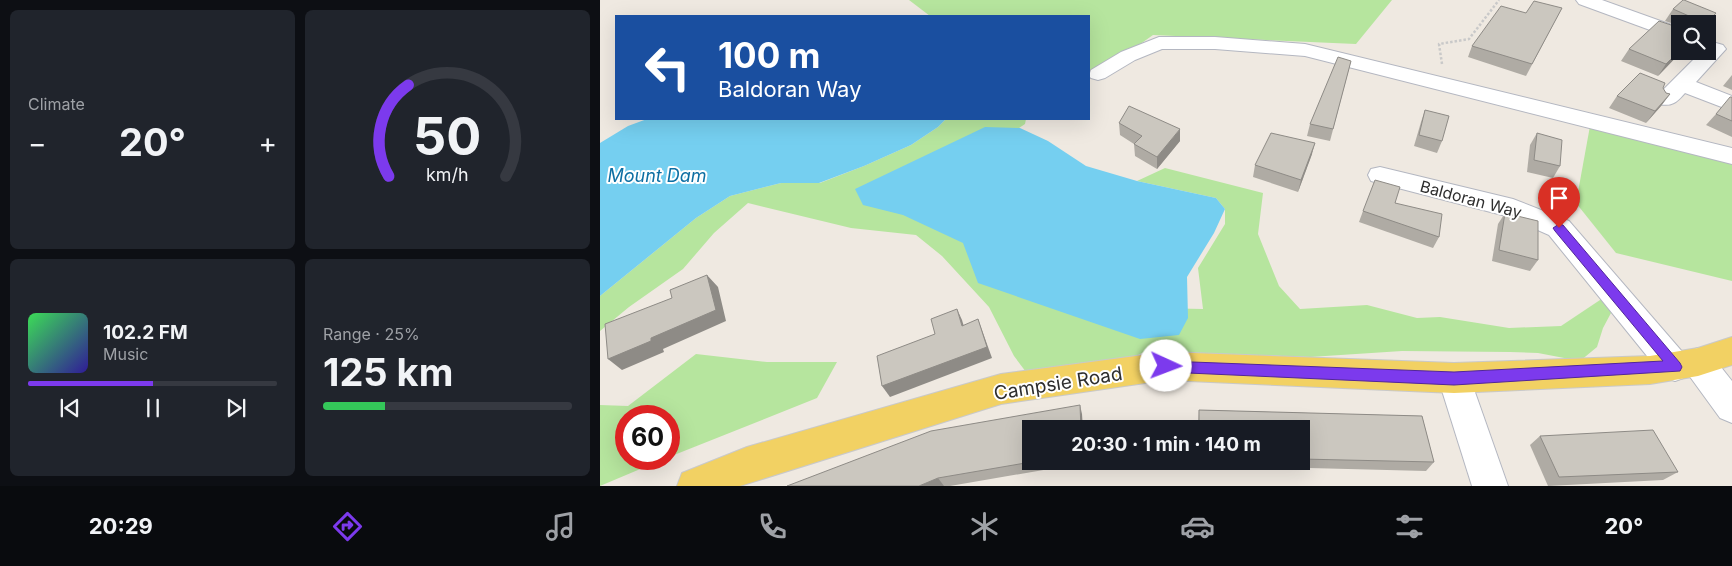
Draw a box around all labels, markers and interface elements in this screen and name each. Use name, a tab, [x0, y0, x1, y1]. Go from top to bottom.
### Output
map controls	[1671, 15, 1716, 60]
button: search	[1671, 15, 1716, 60]
text: 100 m	[718, 34, 821, 76]
icon: left	[635, 35, 700, 100]
text: Baldoran Way	[718, 76, 862, 102]
text: Climate	[28, 94, 85, 114]
text: 50	[413, 105, 482, 168]
text: 20°	[119, 119, 186, 165]
text: −	[28, 126, 47, 160]
text: +	[258, 126, 277, 160]
text: km/h	[426, 164, 469, 185]
water label: Mount Dam	[607, 165, 707, 186]
street label: Baldoran Way	[1418, 176, 1524, 222]
pin	[1538, 177, 1580, 228]
icon: arrive	[1545, 184, 1573, 212]
text: 102.2 FM	[103, 321, 188, 344]
text: Range · 25%	[323, 324, 420, 344]
position arrow	[1139, 339, 1191, 391]
text: Music	[103, 344, 148, 364]
text: 125 km	[323, 349, 453, 395]
street label: Campsie Road	[992, 362, 1124, 405]
icon: previous	[56, 394, 84, 422]
icon: pause	[139, 394, 167, 422]
icon: next	[222, 394, 250, 422]
speed limit sign: 60	[615, 405, 680, 470]
text: 20:30 · 1 min · 140 m	[1071, 433, 1261, 456]
icon: directions	[330, 509, 365, 544]
icon: music	[543, 509, 578, 544]
icon: phone	[755, 509, 790, 544]
icon: climate	[967, 509, 1002, 544]
icon: car	[1180, 509, 1215, 544]
icon: filters	[1392, 509, 1427, 544]
text: 20:29	[89, 513, 153, 539]
text: 20°	[1605, 513, 1643, 539]

